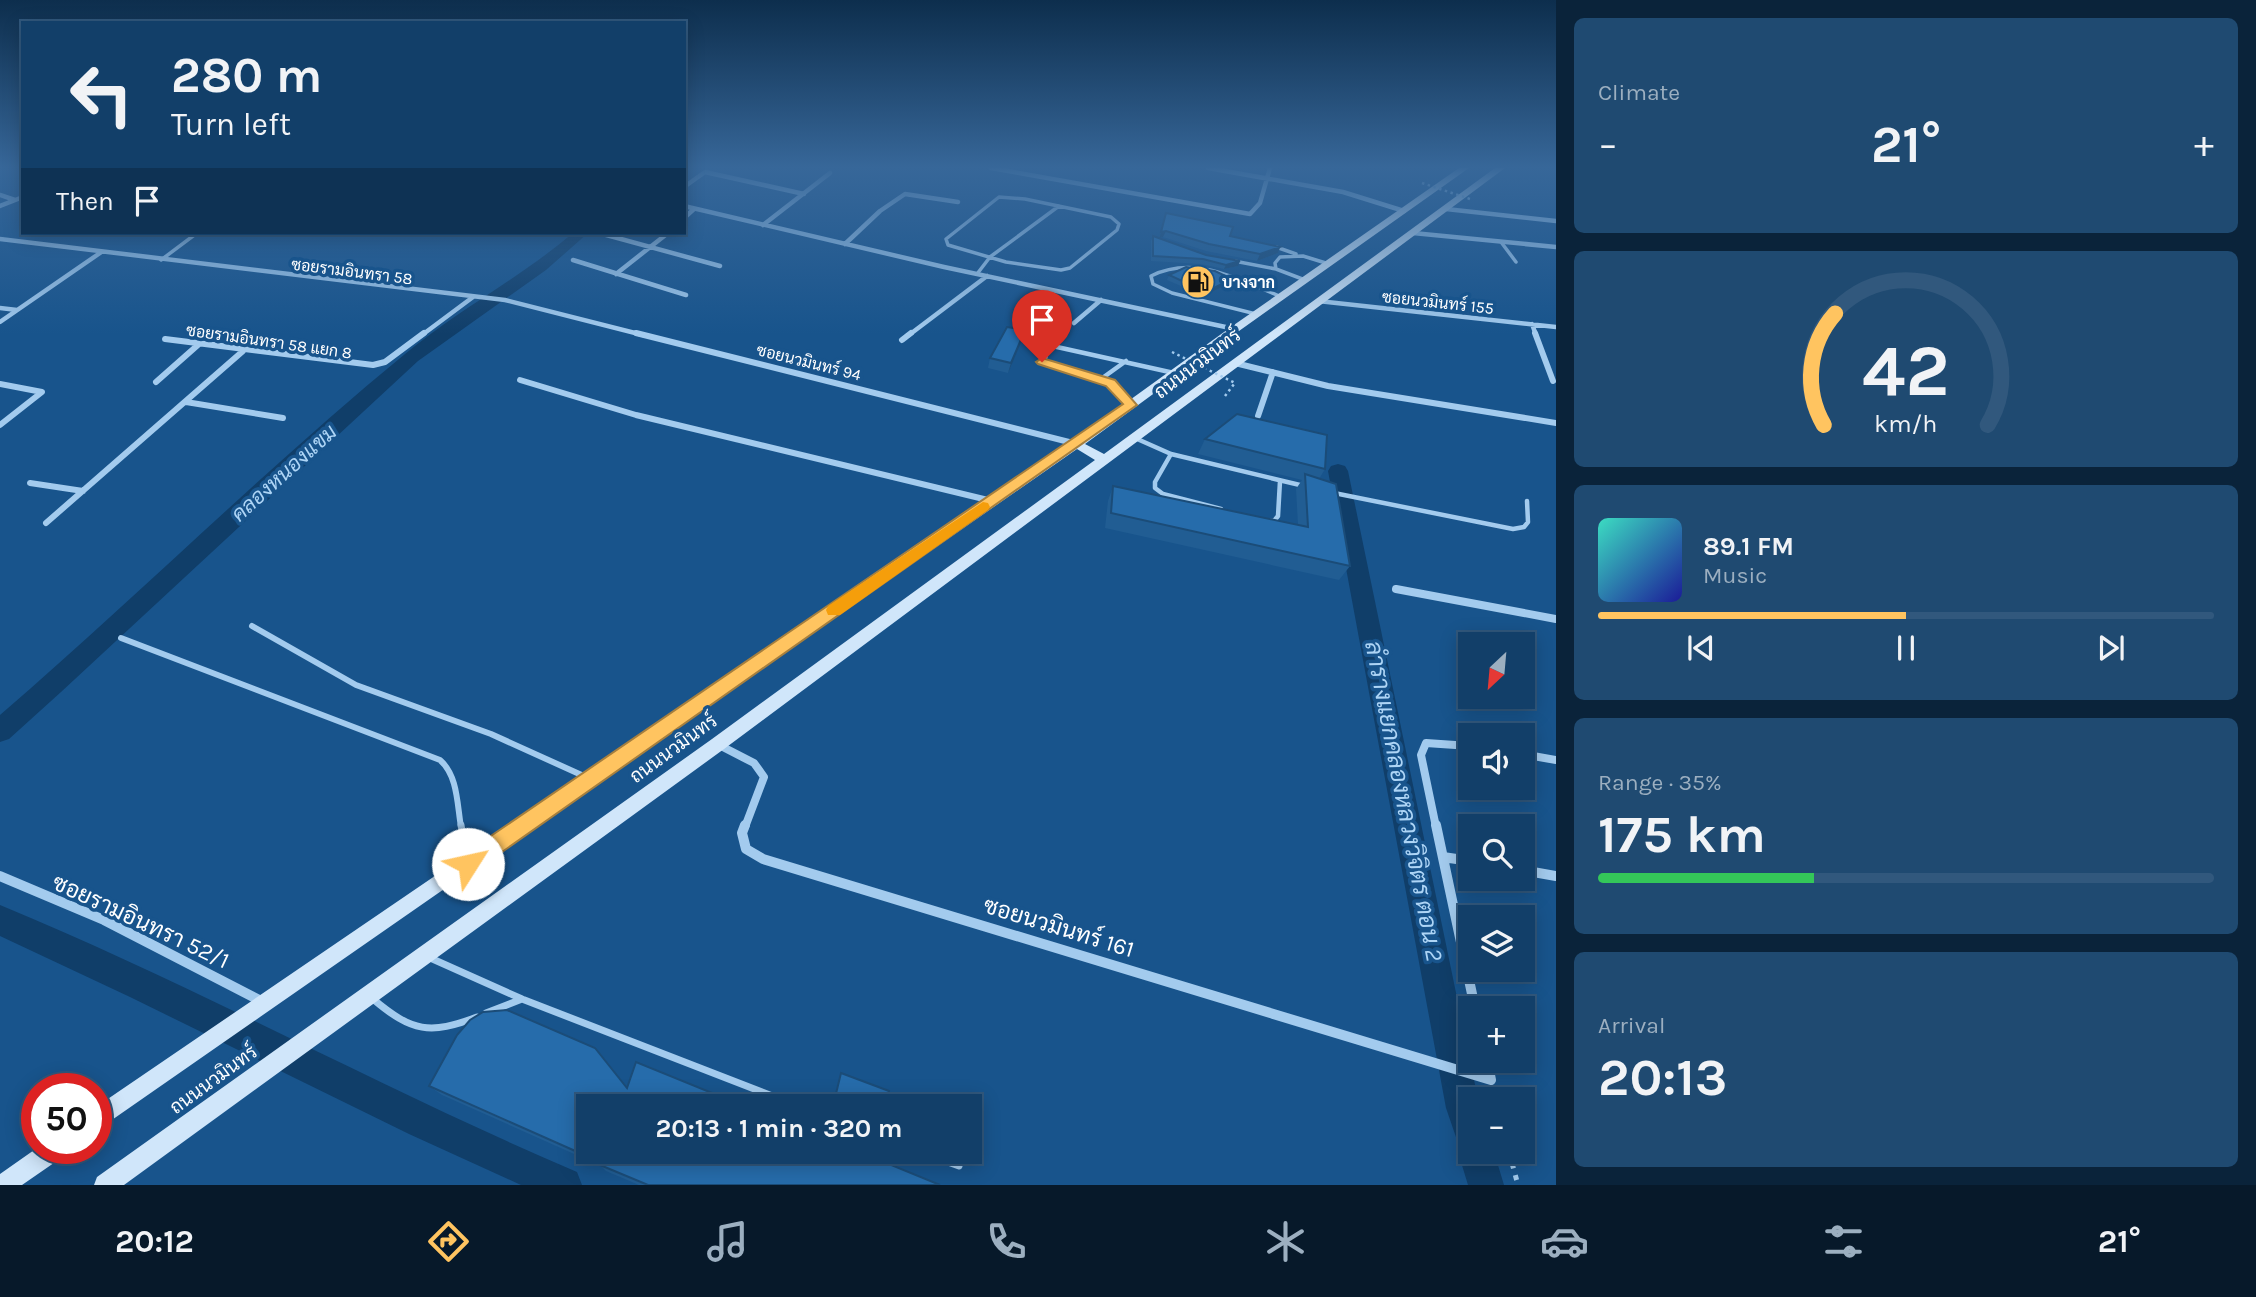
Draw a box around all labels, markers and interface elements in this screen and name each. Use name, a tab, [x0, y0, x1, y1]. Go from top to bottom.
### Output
text: 280 m	[171, 47, 322, 104]
icon: left	[56, 49, 147, 140]
text: Climate	[1598, 79, 1680, 106]
text: Turn left	[171, 106, 291, 143]
text: 21°	[1871, 114, 1941, 175]
text: −	[1598, 122, 1618, 167]
text: +	[2194, 122, 2214, 167]
icon: arrive	[128, 182, 166, 220]
text: Then	[56, 186, 114, 217]
street label: ซอยรามอินทรา 58	[290, 255, 414, 288]
fuel station icon: บางจาก	[1179, 263, 1217, 301]
place label: บางจาก	[1222, 273, 1275, 292]
street label: ซอยนวมินทร์ 155	[1381, 284, 1495, 318]
pin	[1012, 290, 1072, 362]
icon: arrive	[1023, 301, 1061, 339]
street label: ซอยรามอินทรา 58 แยก 8	[185, 320, 353, 363]
street label: ถนนนวมินทร์	[1149, 323, 1245, 403]
text: 42	[1862, 329, 1950, 414]
street label: ซอยนวมินทร์ 94	[755, 337, 864, 385]
text: km/h	[1874, 409, 1938, 438]
water label: คลองหนองแขม	[227, 420, 341, 526]
text: 89.1 FM	[1703, 531, 1794, 562]
text: Music	[1703, 562, 1767, 589]
icon: previous	[1682, 629, 1720, 667]
icon: pause	[1887, 629, 1925, 667]
icon: next	[2092, 629, 2130, 667]
north arrow	[1458, 632, 1535, 709]
map controls	[1458, 632, 1535, 1164]
water label: ลำรางแยกคลองหลวงวิจิตร ตอน 2	[1359, 639, 1449, 964]
street label: ถนนนวมินทร์	[624, 708, 722, 788]
button: sound	[1458, 723, 1535, 800]
text: Range · 35%	[1598, 769, 1722, 796]
text: 175 km	[1598, 804, 1766, 865]
button: search	[1458, 814, 1535, 891]
position arrow	[431, 827, 505, 901]
street label: ซอยรามอินทรา 52/1	[48, 868, 234, 974]
street label: ซอยนวมินทร์ 161	[980, 889, 1138, 963]
button: layers	[1458, 905, 1535, 982]
button: +	[1458, 996, 1535, 1073]
text: Arrival	[1598, 1012, 1665, 1039]
street label: ถนนนวมินทร์	[164, 1039, 262, 1119]
text: 20:13	[1598, 1047, 1727, 1108]
speed limit sign: 50	[21, 1073, 112, 1164]
button: −	[1458, 1087, 1535, 1164]
text: 20:13 · 1 min · 320 m	[656, 1113, 902, 1144]
icon: directions	[424, 1217, 473, 1266]
icon: music	[703, 1217, 752, 1266]
icon: phone	[982, 1217, 1031, 1266]
icon: climate	[1261, 1217, 1310, 1266]
icon: car	[1540, 1217, 1589, 1266]
icon: filters	[1819, 1217, 1868, 1266]
text: 20:12	[115, 1223, 194, 1260]
text: 21°	[2098, 1223, 2141, 1260]

